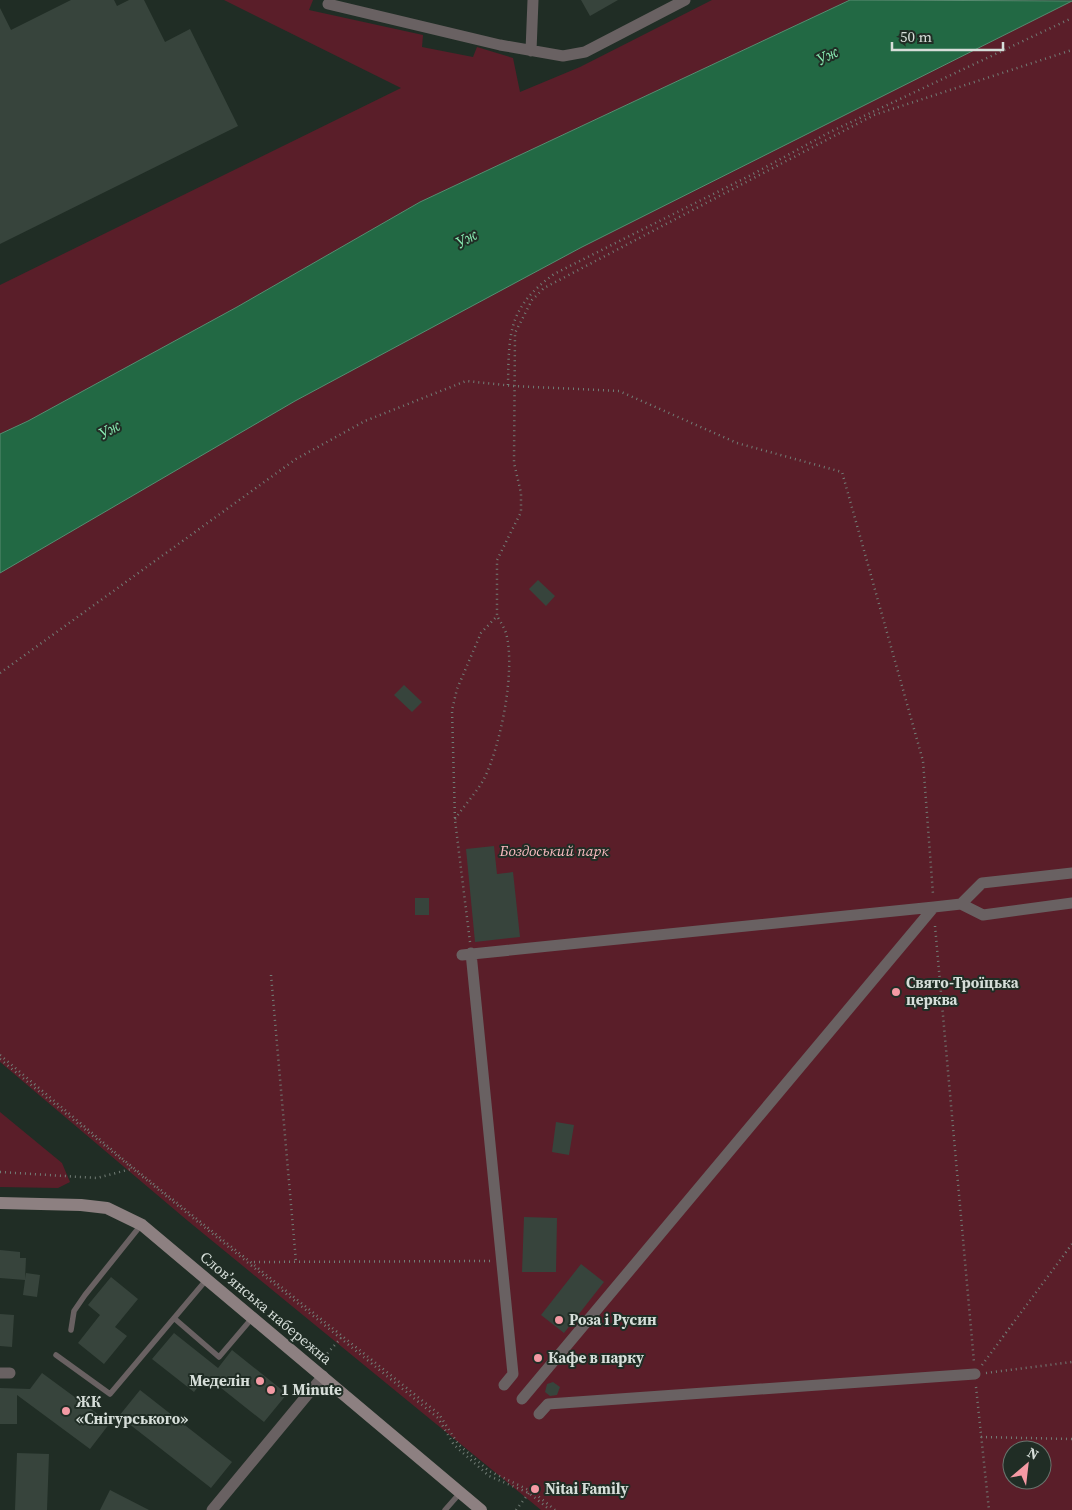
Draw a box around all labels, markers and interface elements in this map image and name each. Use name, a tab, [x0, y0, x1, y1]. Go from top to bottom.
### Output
scale bar	[892, 20, 1003, 52]
text: 50 m	[900, 26, 932, 47]
water label: Уж	[812, 40, 842, 70]
water label: Уж	[451, 223, 481, 253]
water label: Уж	[94, 414, 124, 444]
park label: Боздоський парк	[498, 840, 609, 861]
place label: Свято-Троїцька церква	[906, 972, 1020, 1010]
marker: Свято-Троїцька церква	[890, 986, 902, 998]
street label: Словʼянська набережна	[196, 1246, 337, 1369]
place label: Роза і Русин	[569, 1309, 657, 1330]
marker: Роза і Русин	[553, 1314, 565, 1326]
place label: Кафе в парку	[548, 1347, 644, 1368]
marker: Кафе в парку	[532, 1352, 544, 1364]
place label: Меделін	[189, 1370, 250, 1391]
marker: Меделін	[254, 1375, 266, 1387]
place label: 1 Minute	[281, 1379, 342, 1400]
marker: 1 Minute	[265, 1384, 277, 1396]
place label: ЖК «Снігурського»	[76, 1391, 188, 1429]
marker: ЖК «Снігурського»	[60, 1405, 72, 1417]
north arrow	[1002, 1440, 1052, 1490]
text: N	[1024, 1442, 1042, 1465]
place label: Nitai Family	[545, 1478, 628, 1499]
marker: Nitai Family	[529, 1483, 541, 1495]

